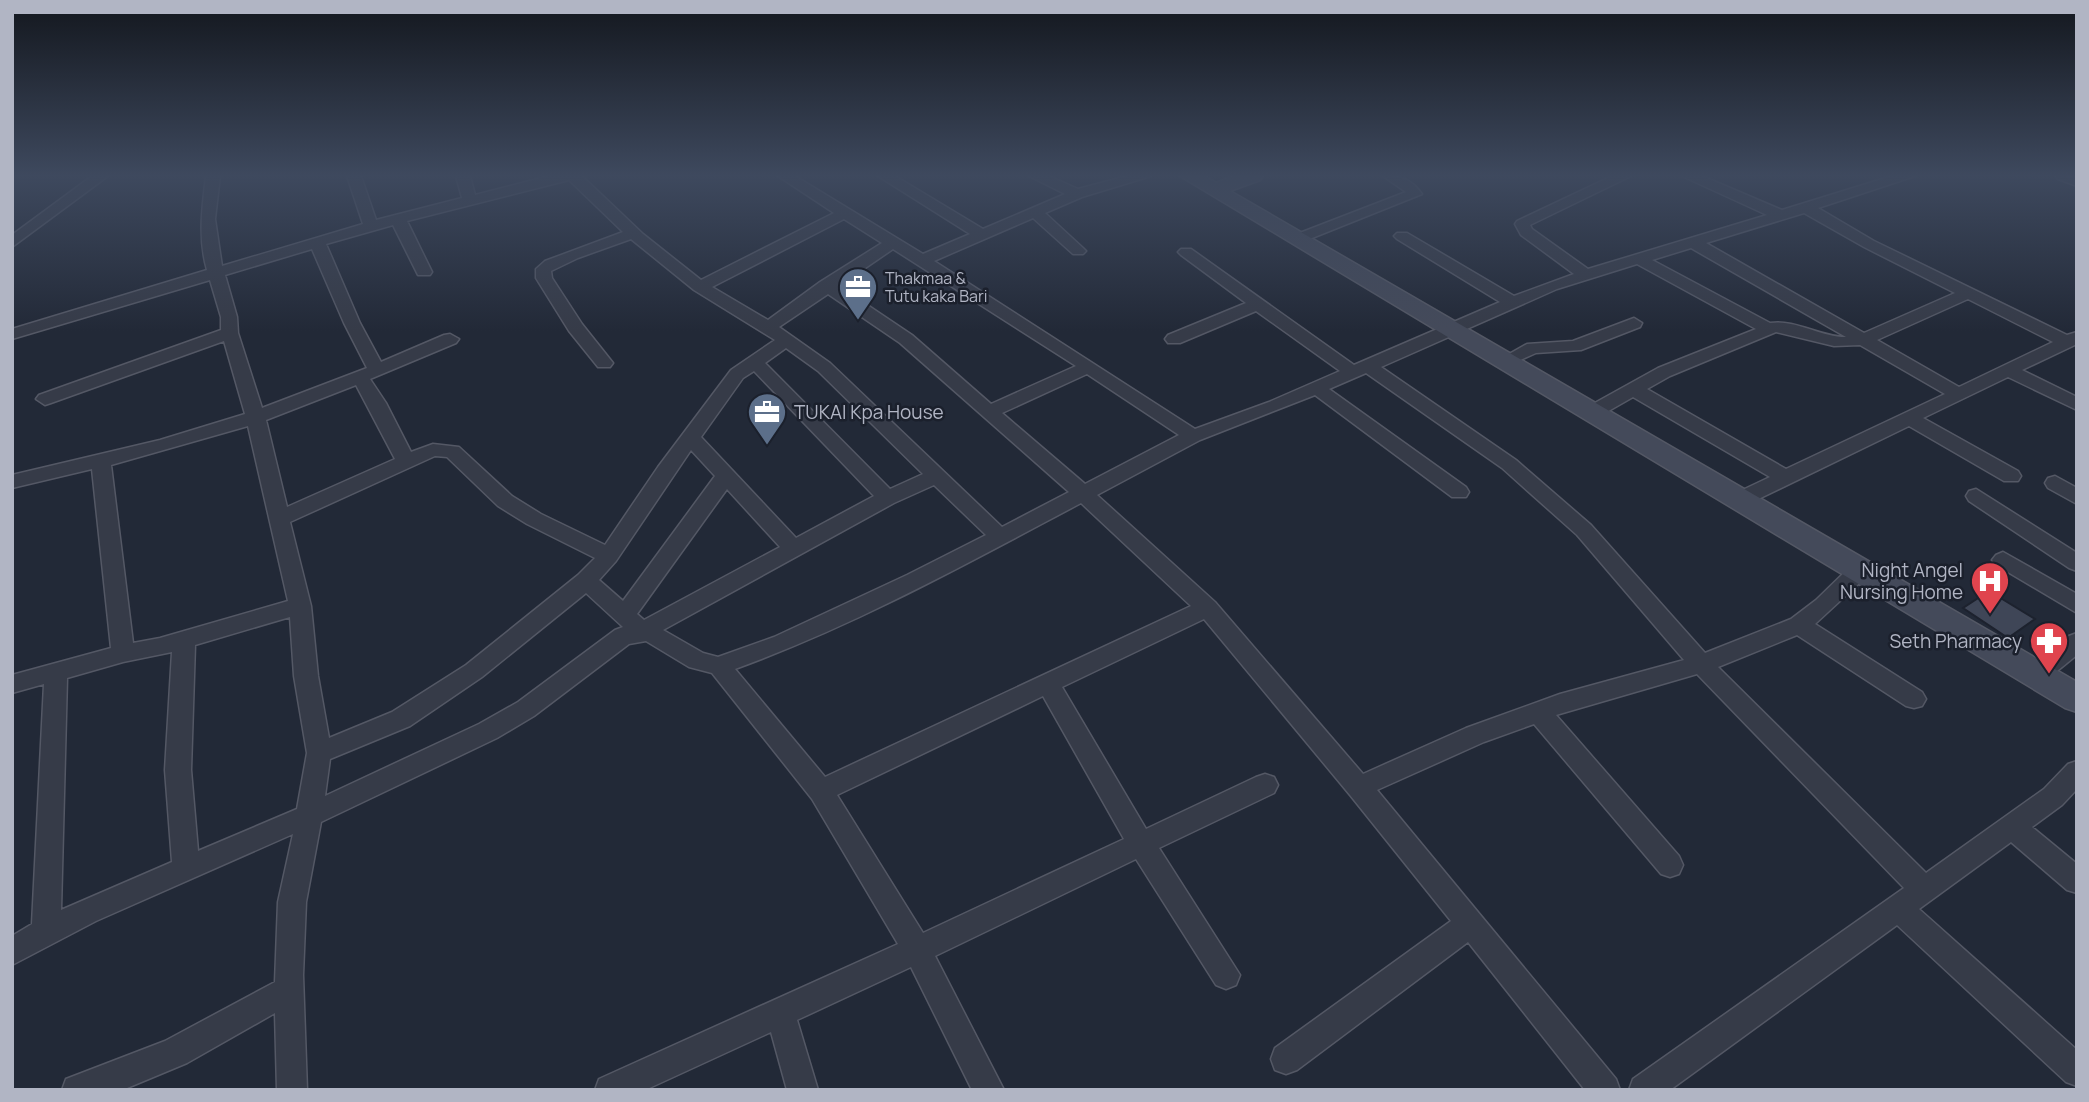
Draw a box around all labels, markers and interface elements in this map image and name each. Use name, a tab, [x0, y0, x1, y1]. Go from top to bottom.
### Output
office icon: Thakmaa & Tutu kaka Bari	[837, 266, 879, 321]
place label: Thakmaa & Tutu kaka Bari	[885, 267, 987, 307]
office icon: TUKAI Kpa House	[746, 391, 788, 446]
place label: TUKAI Kpa House	[794, 399, 944, 425]
place label: Night Angel Nursing Home	[1840, 557, 1963, 605]
hospital icon: Night Angel Nursing Home	[1969, 560, 2011, 615]
pharmacy icon: Seth Pharmacy	[2028, 620, 2070, 675]
place label: Seth Pharmacy	[1889, 628, 2022, 654]

